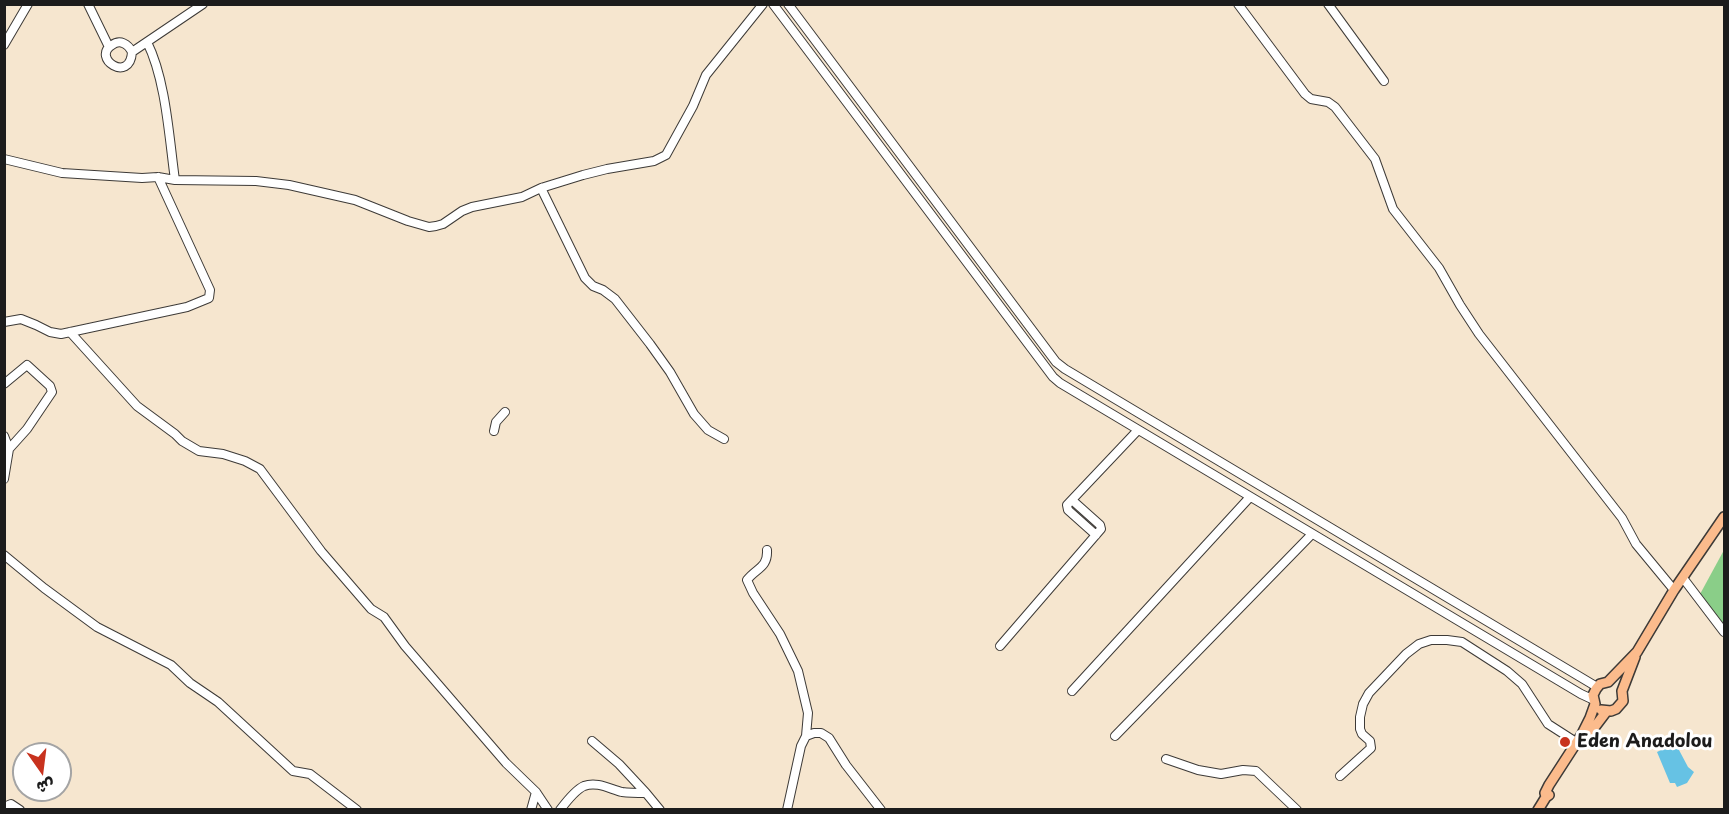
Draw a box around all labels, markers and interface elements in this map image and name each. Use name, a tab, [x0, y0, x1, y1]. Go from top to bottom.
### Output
place label: Eden Anadolou	[1577, 731, 1713, 753]
marker: Eden Anadolou	[1558, 735, 1572, 749]
north arrow	[12, 742, 72, 802]
text: ش	[34, 774, 57, 801]

